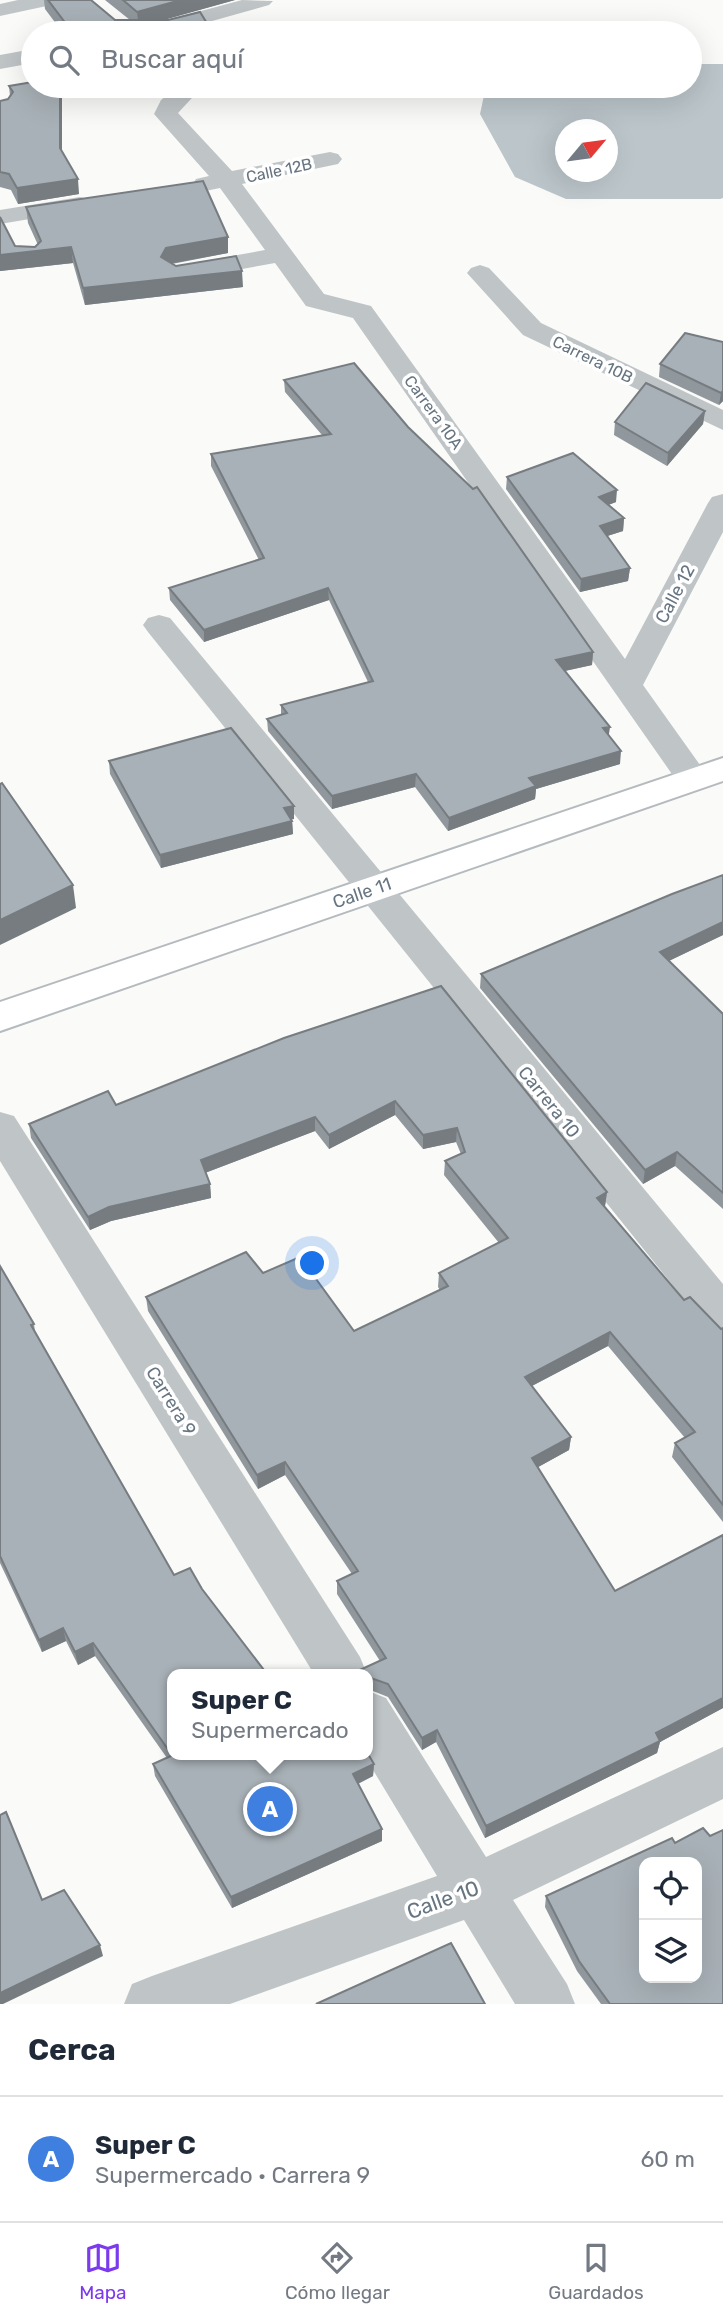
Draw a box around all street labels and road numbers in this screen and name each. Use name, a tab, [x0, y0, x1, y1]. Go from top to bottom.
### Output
street label: Calle 12B	[244, 154, 314, 187]
street label: Carrera 10B	[550, 332, 636, 387]
street label: Carrera 10A	[400, 372, 467, 453]
street label: Calle 12	[650, 561, 700, 627]
street label: Calle 11	[330, 873, 394, 913]
street label: Carrera 10	[513, 1062, 585, 1142]
street label: Carrera 9	[141, 1362, 201, 1440]
street label: Calle 10	[403, 1875, 482, 1924]

